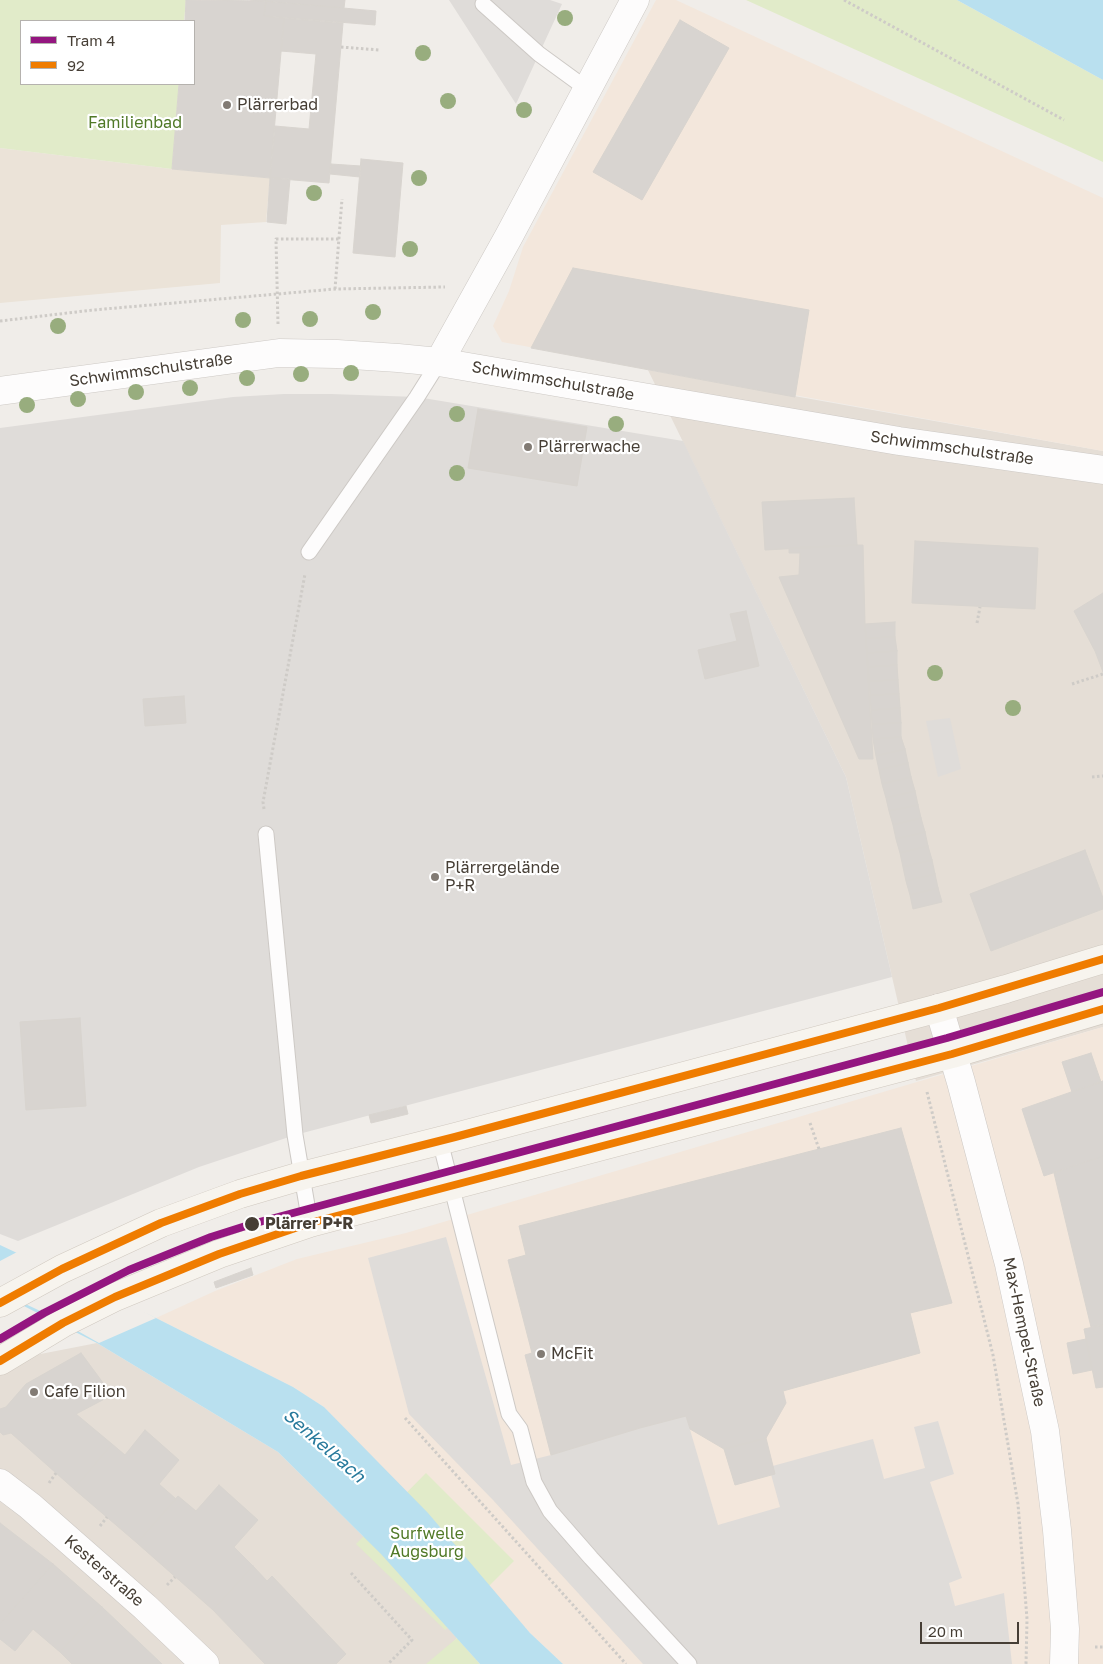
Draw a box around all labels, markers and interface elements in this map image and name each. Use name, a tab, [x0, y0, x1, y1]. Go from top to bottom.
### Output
legend	[20, 20, 195, 85]
text: Tram 4	[67, 31, 115, 49]
text: 92	[67, 56, 85, 74]
place label: Plärrerbad	[237, 95, 318, 115]
marker: Plärrerbad	[221, 99, 233, 111]
park label: Familienbad	[88, 113, 182, 133]
street label: Schwimmschulstraße	[68, 349, 234, 391]
street label: Schwimmschulstraße	[470, 357, 636, 405]
street label: Schwimmschulstraße	[869, 427, 1035, 469]
place label: Plärrerwache	[538, 437, 640, 457]
marker: Plärrerwache	[522, 441, 534, 453]
place label: Plärrergelände P+R	[445, 858, 560, 896]
marker: Plärrergelände P+R	[429, 871, 441, 883]
place label: Plärrer P+R	[265, 1214, 353, 1234]
marker: Plärrer P+R	[243, 1215, 261, 1233]
street label: Max-Hempel-Straße	[999, 1256, 1049, 1408]
place label: McFit	[551, 1344, 594, 1364]
marker: McFit	[535, 1348, 547, 1360]
place label: Cafe Filion	[44, 1382, 126, 1402]
marker: Cafe Filion	[28, 1386, 40, 1398]
water label: Senkelbach	[279, 1405, 369, 1487]
park label: Surfwelle Augsburg	[390, 1524, 464, 1562]
street label: Kesterstraße	[60, 1531, 148, 1611]
scale bar	[923, 1612, 1022, 1644]
text: 20 m	[928, 1622, 963, 1640]

